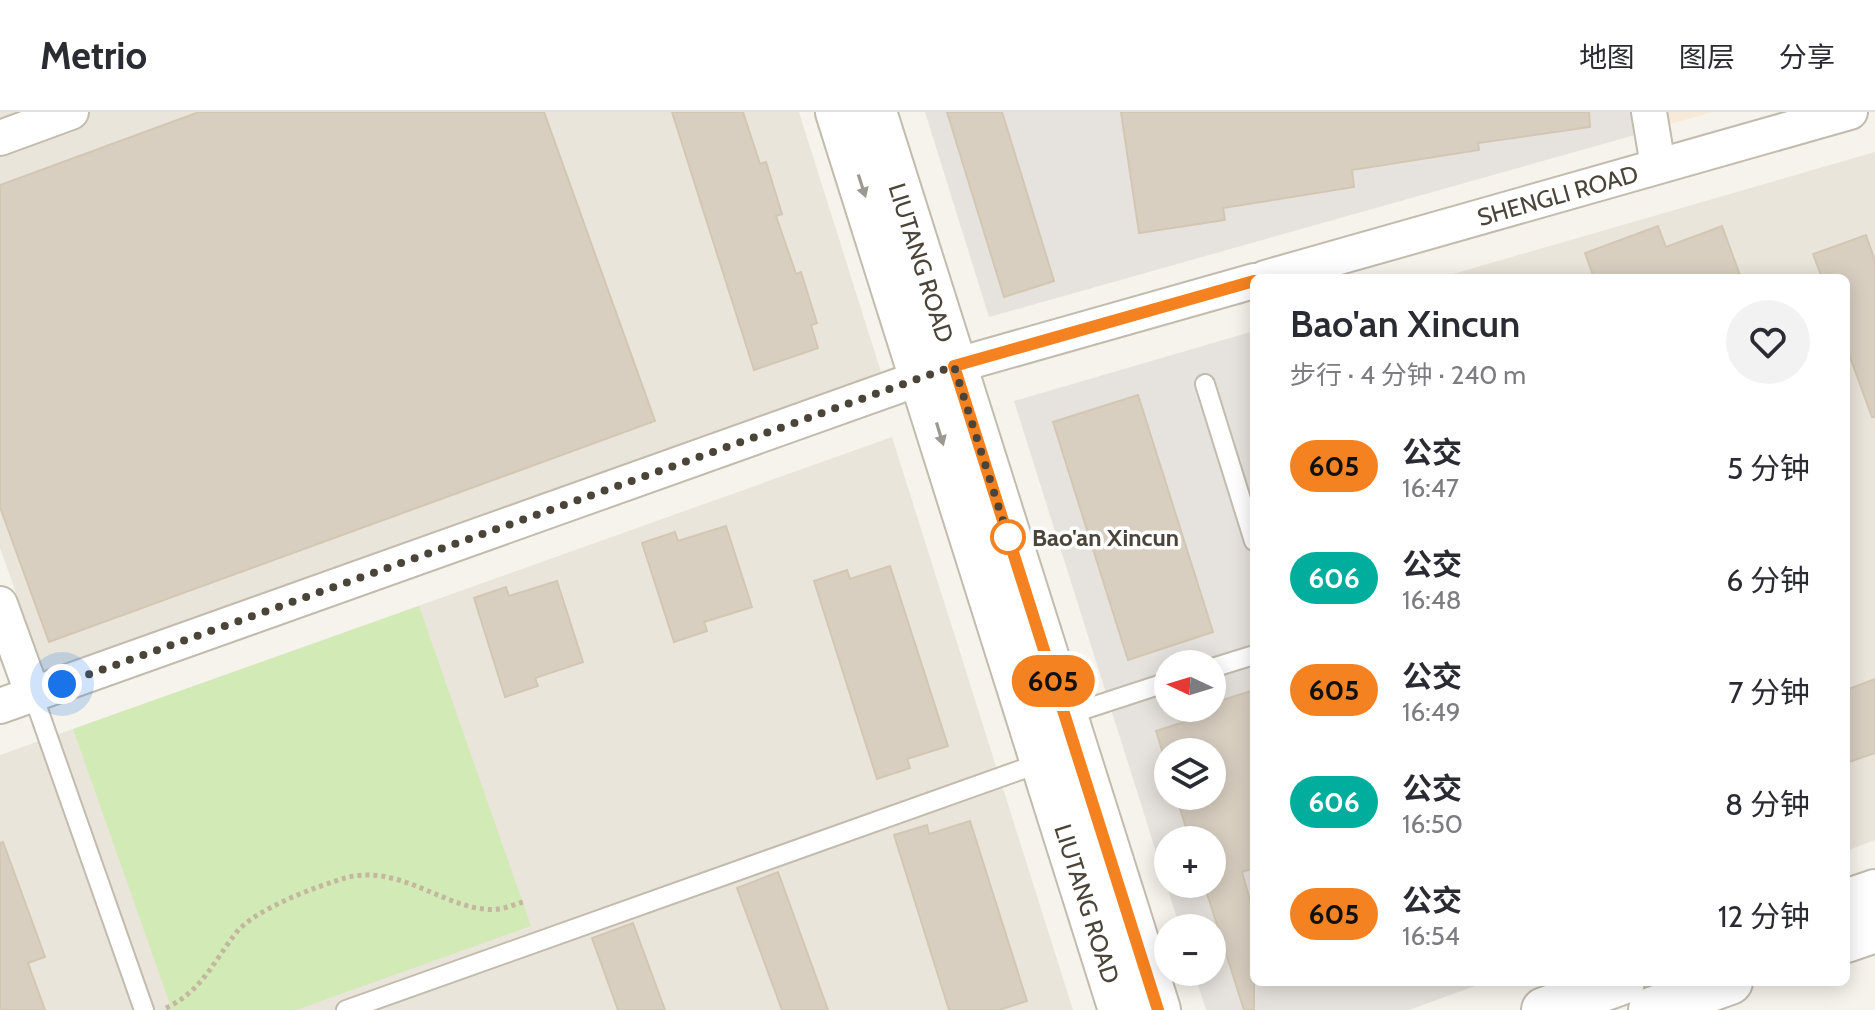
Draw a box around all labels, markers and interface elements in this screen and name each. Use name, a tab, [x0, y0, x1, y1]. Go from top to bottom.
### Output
text: Metrio	[40, 32, 147, 79]
text: 地图	[1579, 40, 1635, 74]
text: 图层	[1679, 40, 1735, 74]
text: 分享	[1779, 40, 1835, 74]
street label: SHENGLI ROAD	[1474, 158, 1641, 232]
one-way arrow	[856, 175, 869, 199]
street label: LIUTANG ROAD	[883, 179, 960, 346]
text: Bao'an Xincun	[1290, 300, 1520, 347]
button: heart	[1726, 300, 1810, 384]
text: 步行 · 4 分钟 · 240 m	[1290, 359, 1526, 391]
one-way arrow	[934, 423, 947, 447]
text: 公交	[1402, 434, 1462, 471]
text: 605	[1309, 449, 1359, 483]
text: 5 分钟	[1727, 450, 1810, 487]
text: 16:47	[1402, 472, 1459, 504]
marker: Bao'an Xincun	[991, 520, 1025, 554]
place label: Bao'an Xincun	[1032, 523, 1179, 552]
text: 公交	[1402, 546, 1462, 583]
text: 606	[1308, 561, 1360, 595]
text: 6 分钟	[1726, 562, 1810, 599]
text: 16:48	[1402, 584, 1461, 616]
north arrow	[1154, 650, 1226, 722]
map controls	[1154, 650, 1226, 986]
line badge: 605	[1007, 655, 1099, 707]
text: 公交	[1402, 658, 1462, 695]
your location	[42, 664, 82, 704]
text: 605	[1028, 664, 1078, 698]
text: 605	[1309, 673, 1359, 707]
text: 7 分钟	[1728, 674, 1810, 711]
text: 16:49	[1402, 696, 1460, 728]
button: layers	[1154, 738, 1226, 810]
text: 公交	[1402, 770, 1462, 807]
text: 606	[1308, 785, 1360, 819]
text: 8 分钟	[1725, 786, 1810, 823]
text: 16:50	[1402, 808, 1463, 840]
street label: LIUTANG ROAD	[1049, 820, 1126, 987]
button: +	[1154, 826, 1226, 898]
text: 公交	[1402, 882, 1462, 919]
text: 605	[1309, 897, 1359, 931]
text: 12 分钟	[1718, 898, 1810, 935]
button: −	[1154, 914, 1226, 986]
text: 16:54	[1402, 920, 1460, 952]

